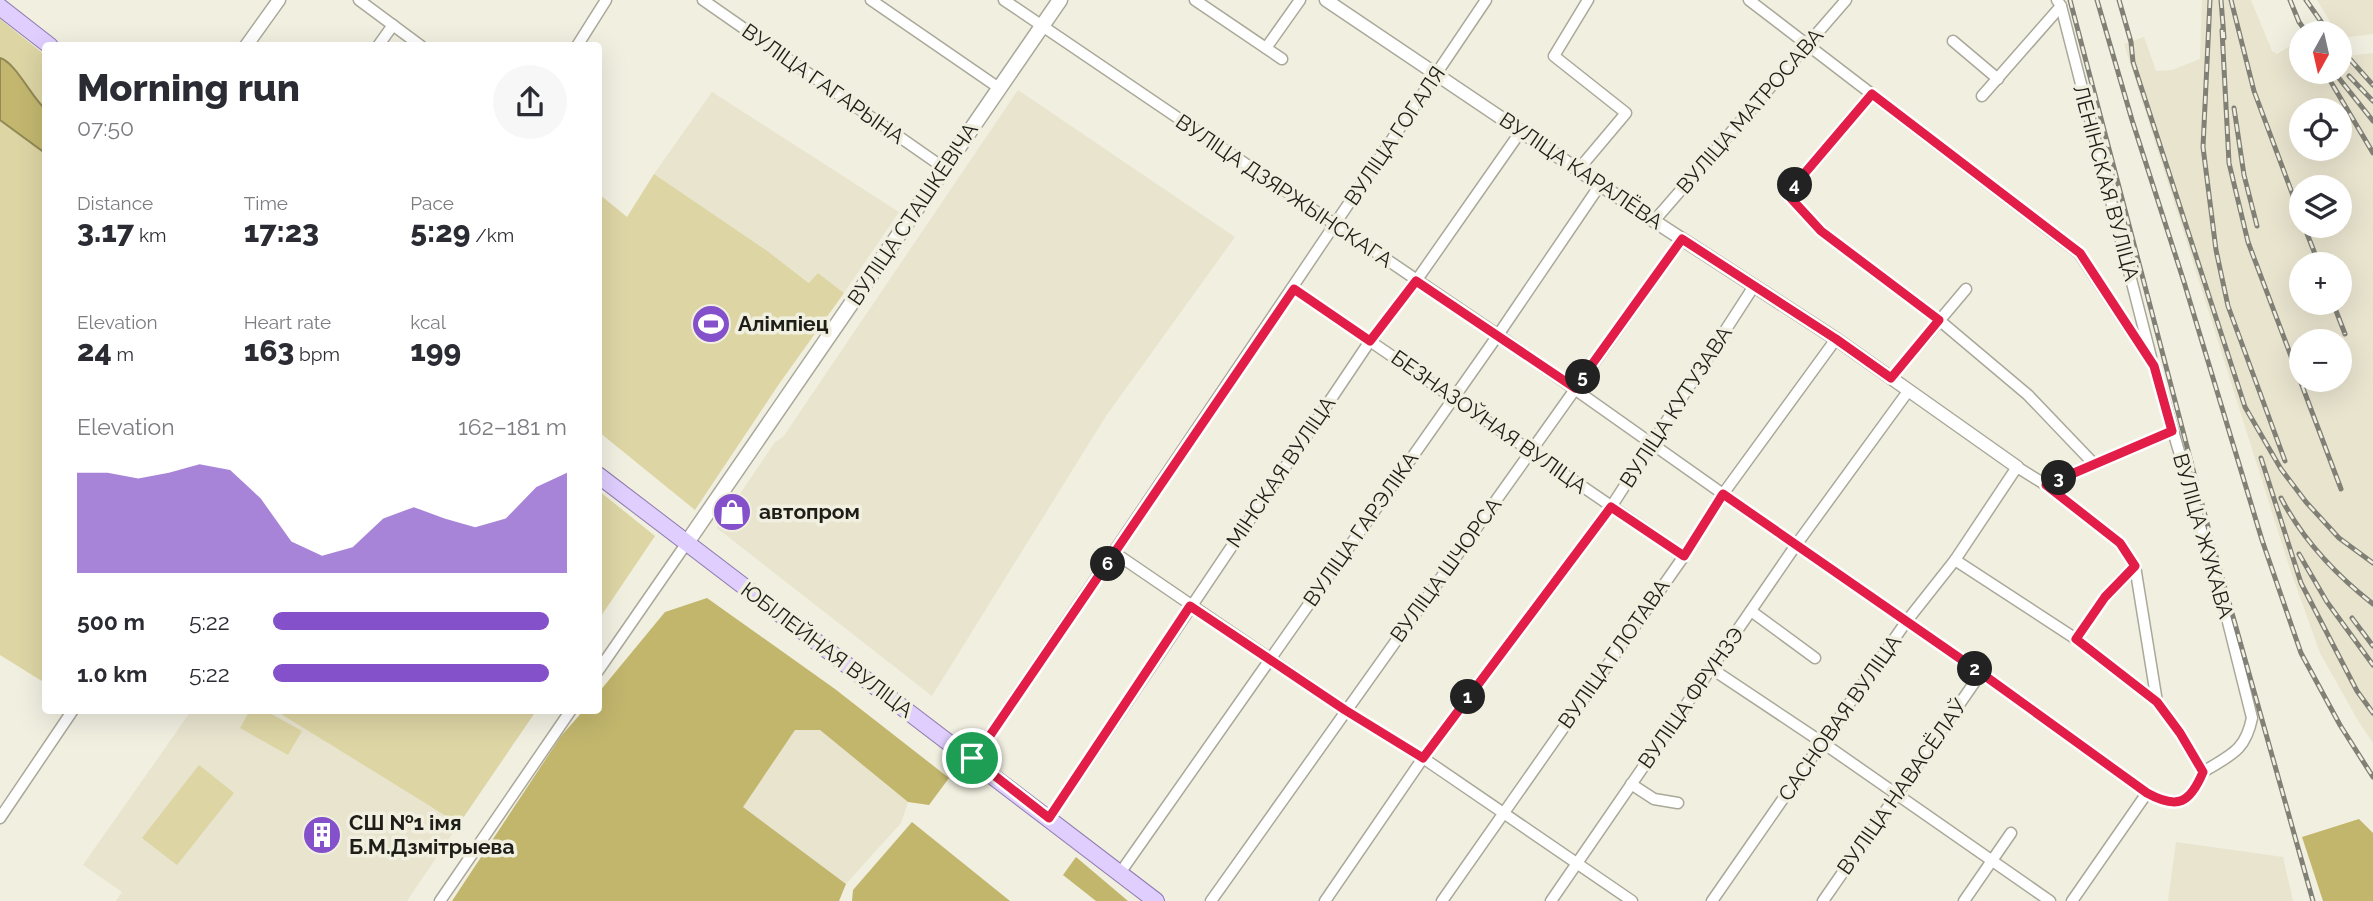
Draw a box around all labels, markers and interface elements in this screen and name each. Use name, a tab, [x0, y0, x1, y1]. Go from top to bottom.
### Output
street label: ВУЛІЦА ГАГАРЫНА	[737, 18, 909, 149]
north arrow	[2289, 21, 2352, 84]
map controls	[2289, 21, 2352, 392]
street label: ВУЛІЦА МАТРОСАВА	[1671, 23, 1828, 198]
street label: ВУЛІЦА ГОГАЛЯ	[1339, 62, 1450, 210]
text: Morning run	[77, 65, 300, 110]
button: share	[493, 65, 567, 139]
street label: ЛЕНІНСКАЯ ВУЛІЦА	[2068, 82, 2145, 284]
button: locate	[2289, 98, 2352, 161]
street label: ВУЛІЦА КАРАЛЁВА	[1495, 107, 1668, 234]
street label: ВУЛІЦА ДЗЯРЖЫНСКАГА	[1171, 109, 1397, 273]
text: 07:50	[77, 114, 134, 141]
street label: ВУЛІЦА СТАШКЕВІЧА	[842, 118, 983, 310]
pin: 4	[1778, 168, 1812, 202]
text: 4	[1789, 173, 1800, 195]
button: layers	[2289, 175, 2352, 238]
text: Distance	[77, 192, 153, 214]
text: Time	[244, 192, 288, 214]
text: Pace	[410, 192, 454, 214]
text: 3.17	[77, 214, 134, 249]
text: 17:23	[244, 214, 319, 249]
text: 5:29	[410, 214, 470, 249]
text: km	[134, 224, 166, 246]
text: /km	[470, 224, 514, 246]
button: +	[2289, 252, 2352, 315]
sports icon: Алімпіец	[690, 303, 732, 345]
text: Elevation	[77, 311, 158, 333]
text: Heart rate	[244, 311, 331, 333]
text: kcal	[410, 311, 446, 333]
place label: Алімпіец	[738, 311, 829, 336]
street label: ВУЛІЦА КУТУЗАВА	[1614, 322, 1737, 492]
button: −	[2289, 329, 2352, 392]
text: 24	[77, 333, 112, 368]
text: 163	[244, 333, 294, 368]
text: 199	[410, 333, 461, 368]
text: m	[112, 343, 134, 365]
text: bpm	[294, 343, 340, 365]
street label: БЕЗНАЗОЎНАЯ ВУЛІЦА	[1387, 344, 1592, 499]
pin: 5	[1566, 360, 1600, 394]
text: 5	[1577, 365, 1588, 387]
street label: МІНСКАЯ ВУЛІЦА	[1221, 391, 1340, 552]
text: Elevation	[77, 413, 175, 440]
text: 162–181 m	[458, 413, 567, 440]
street label: ВУЛІЦА ГАРЭЛІКА	[1298, 447, 1423, 611]
street label: ВУЛІЦА ЖУКАВА	[2168, 450, 2239, 621]
pin: 3	[2042, 461, 2076, 496]
text: 3	[2053, 466, 2064, 488]
shop icon: автопром	[711, 491, 753, 533]
street label: ВУЛІЦА ШЧОРСА	[1385, 493, 1506, 647]
place label: автопром	[759, 499, 860, 524]
pin: 6	[1090, 546, 1126, 582]
text: 6	[1102, 552, 1113, 574]
street label: ВУЛІЦА ГЛОТАВА	[1553, 574, 1674, 733]
street label: ЮБІЛЕЙНАЯ ВУЛІЦА	[736, 577, 918, 722]
text: 500 m	[77, 608, 145, 635]
text: 5:22	[189, 608, 230, 635]
street label: ВУЛІЦА ФРУНЗЭ	[1633, 622, 1749, 773]
street label: САСНОВАЯ ВУЛІЦА	[1773, 630, 1906, 806]
pin: 2	[1958, 652, 1993, 686]
text: 2	[1969, 657, 1980, 679]
text: 1.0 km	[77, 660, 147, 687]
text: 5:22	[189, 660, 230, 687]
pin: 1	[1450, 680, 1486, 714]
text: 1	[1463, 685, 1472, 707]
street label: ВУЛІЦА НАВАСЁЛАЎ	[1832, 693, 1972, 879]
pin	[942, 728, 1002, 788]
icon: arrive	[953, 739, 991, 777]
place label: СШ №1 імя Б.М.Дзмітрыева	[349, 810, 515, 859]
building icon: СШ №1 імя Б.М.Дзмітрыева	[301, 814, 343, 856]

